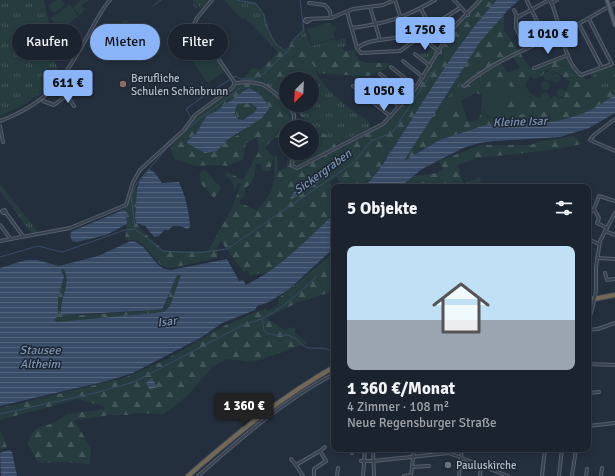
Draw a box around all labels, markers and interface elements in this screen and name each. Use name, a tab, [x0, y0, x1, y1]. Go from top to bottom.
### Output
pin: 1 750 €	[388, 17, 462, 51]
pin: 1 010 €	[511, 21, 585, 55]
text: 1 750 €	[405, 22, 445, 38]
chip: Kaufen	[12, 24, 82, 60]
chip: Mieten	[90, 24, 160, 60]
chip: Filter	[168, 24, 228, 60]
text: 1 010 €	[528, 26, 568, 42]
pin: 611 €	[40, 70, 96, 104]
place label: Berufliche Schulen Schönbrunn	[131, 72, 228, 98]
north arrow	[279, 72, 319, 112]
map controls	[279, 72, 319, 160]
text: 611 €	[53, 75, 83, 91]
pin: 1 050 €	[347, 78, 421, 112]
marker: Berufliche Schulen Schönbrunn	[118, 79, 128, 89]
text: 1 050 €	[364, 83, 404, 99]
water label: Kleine Isar	[493, 114, 549, 130]
button: layers	[279, 120, 319, 160]
water label: Sickergraben	[291, 146, 355, 198]
icon: filters	[553, 197, 575, 219]
text: 5 Objekte	[347, 198, 418, 219]
icon: home	[425, 272, 497, 344]
water label: Isar	[156, 313, 179, 331]
water label: Stausee Altheim	[20, 343, 61, 372]
text: 1 360 €/Monat	[347, 378, 455, 399]
pin: 1 360 €	[207, 393, 281, 427]
text: 1 360 €	[224, 398, 264, 414]
text: 4 Zimmer · 108 m²	[347, 399, 449, 415]
text: Neue Regensburger Straße	[347, 415, 496, 431]
place label: Pauluskirche	[456, 459, 516, 472]
marker: Pauluskirche	[443, 460, 453, 470]

